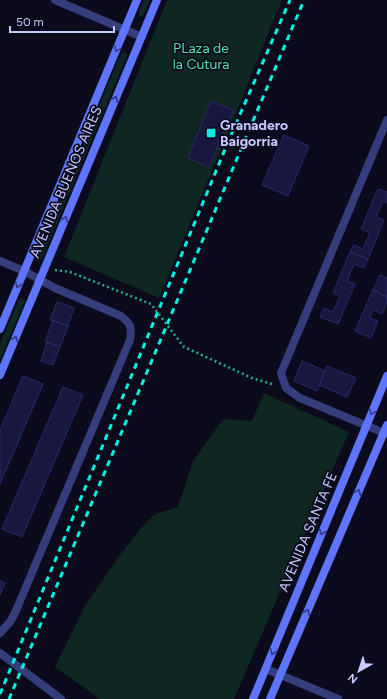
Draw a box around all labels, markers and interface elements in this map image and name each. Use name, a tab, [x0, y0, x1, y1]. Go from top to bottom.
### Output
scale bar	[10, 8, 114, 34]
text: 50 m	[16, 15, 44, 29]
park label: PLaza de la Cutura	[173, 40, 229, 73]
one-way arrow	[113, 45, 121, 52]
one-way arrow	[111, 96, 119, 103]
street label: AVENIDA BUENOS AIRES	[26, 103, 106, 261]
place label: Granadero Baigorria	[220, 117, 288, 150]
marker: Granadero Baigorria	[205, 127, 217, 139]
one-way arrow	[60, 216, 68, 224]
one-way arrow	[15, 282, 23, 289]
one-way arrow	[10, 336, 18, 343]
one-way arrow	[369, 407, 377, 415]
street label: AVENIDA SANTA FE	[275, 470, 341, 594]
one-way arrow	[354, 489, 362, 496]
one-way arrow	[319, 528, 327, 535]
one-way arrow	[303, 608, 311, 615]
one-way arrow	[269, 648, 277, 655]
north arrow	[339, 651, 379, 691]
text: N	[346, 671, 360, 686]

